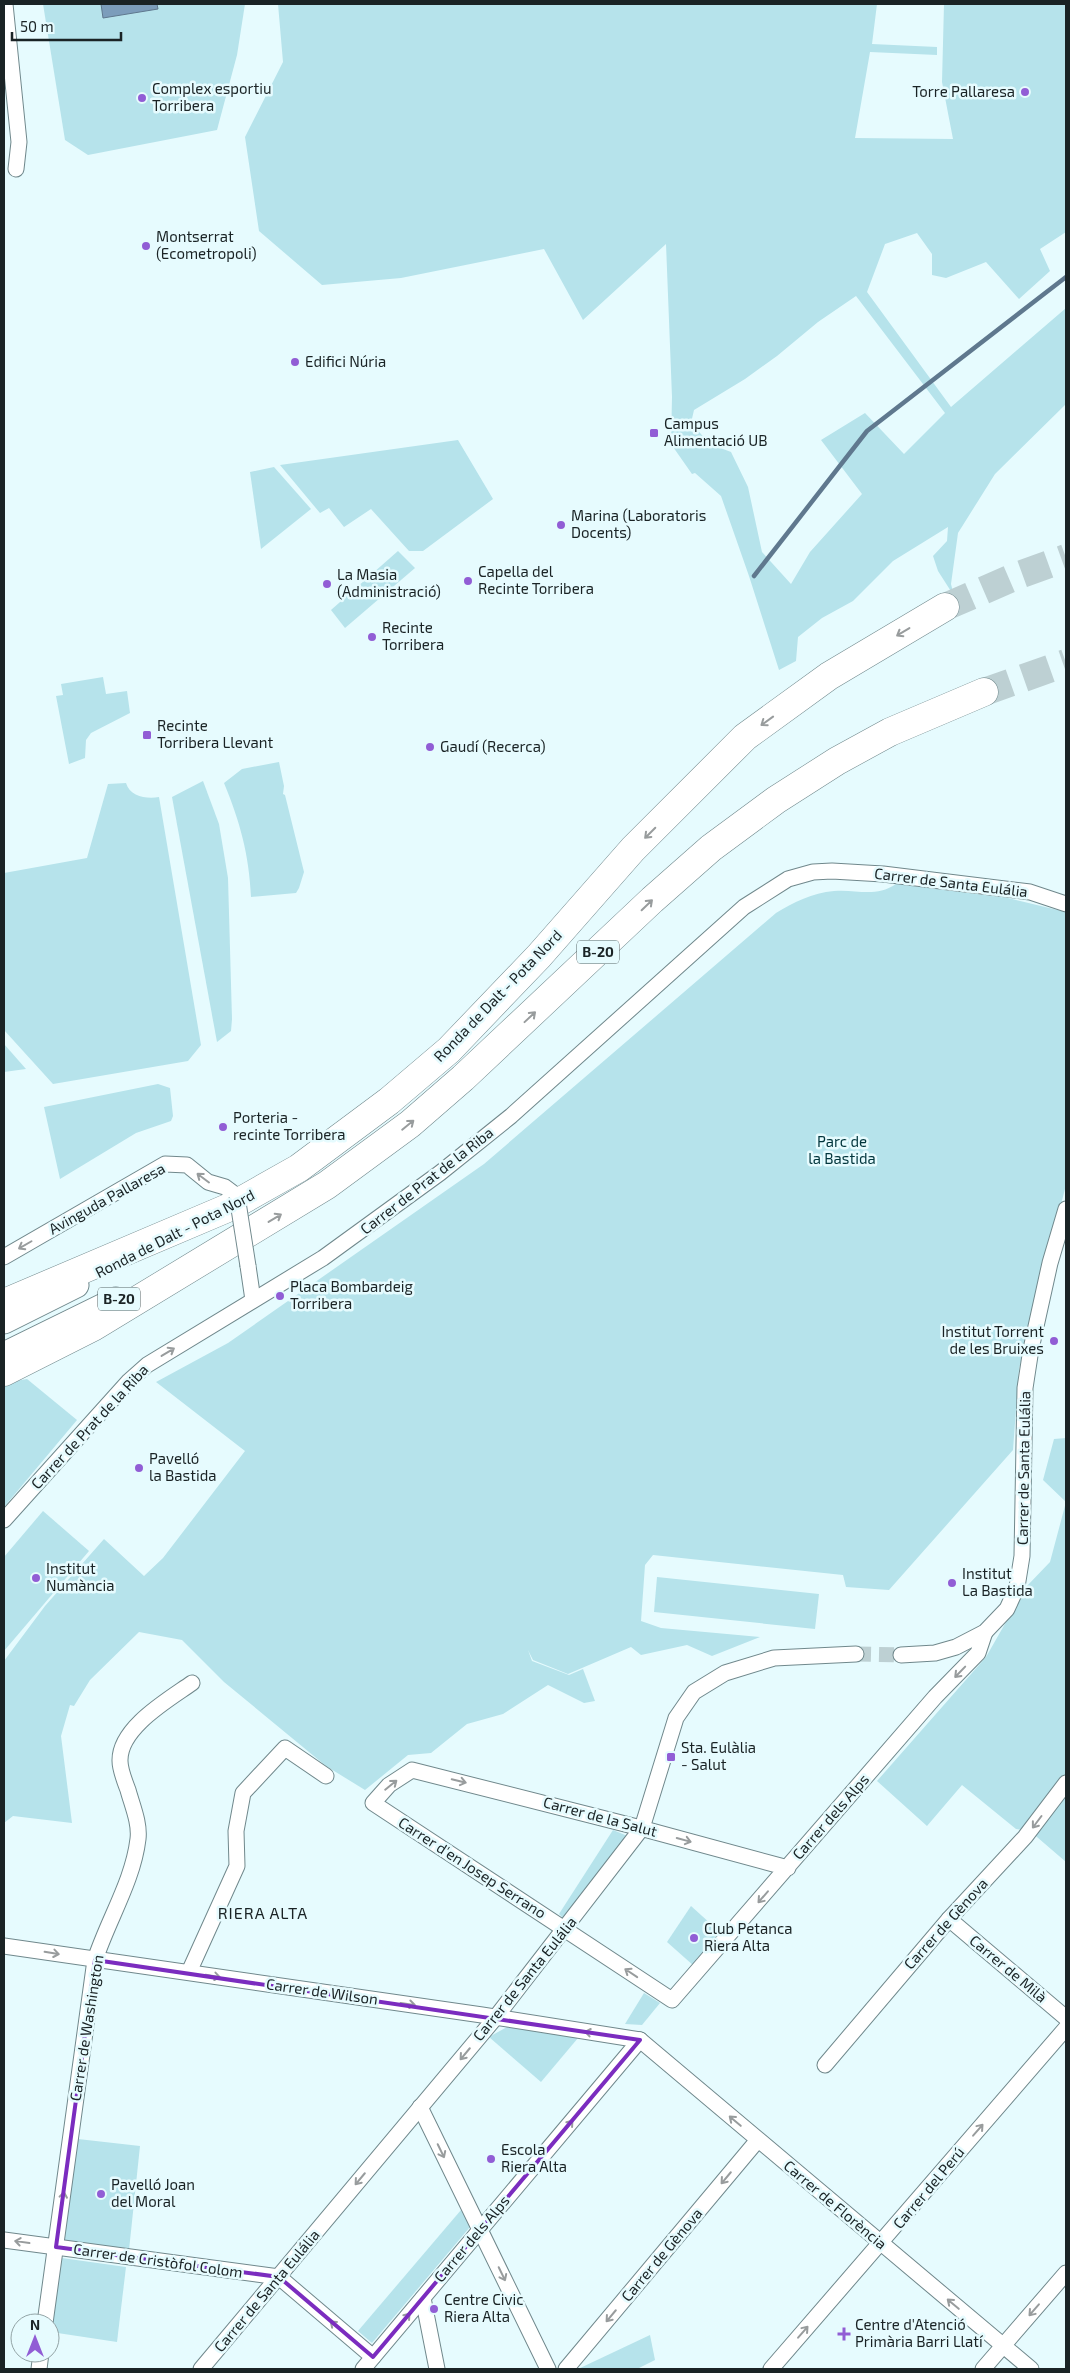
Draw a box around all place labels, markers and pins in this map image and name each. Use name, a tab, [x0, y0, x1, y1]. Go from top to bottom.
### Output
place label: Complex esportiu Torribera	[152, 79, 272, 114]
place label: Torre Pallaresa	[912, 82, 1015, 100]
marker: Torre Pallaresa	[1019, 86, 1031, 98]
marker: Complex esportiu Torribera	[136, 92, 148, 104]
place label: Montserrat (Ecometropoli)	[156, 227, 257, 262]
marker: Montserrat (Ecometropoli)	[140, 240, 152, 252]
place label: Edifici Núria	[305, 352, 386, 370]
marker: Edifici Núria	[289, 356, 301, 368]
place label: Campus Alimentació UB	[664, 414, 768, 449]
marker: Campus Alimentació UB	[648, 427, 660, 439]
place label: Marina (Laboratoris Docents)	[571, 506, 706, 541]
marker: Marina (Laboratoris Docents)	[555, 519, 567, 531]
place label: Capella del Recinte Torribera	[478, 562, 594, 597]
place label: La Masia (Administració)	[337, 565, 441, 600]
marker: Capella del Recinte Torribera	[462, 575, 474, 587]
marker: La Masia (Administració)	[321, 578, 333, 590]
place label: Recinte Torribera	[382, 618, 444, 653]
marker: Recinte Torribera	[366, 631, 378, 643]
place label: Recinte Torribera Llevant	[157, 716, 274, 751]
marker: Recinte Torribera Llevant	[141, 729, 153, 741]
place label: Gaudí (Recerca)	[440, 737, 546, 755]
marker: Gaudí (Recerca)	[424, 741, 436, 753]
place label: Porteria - recinte Torribera	[233, 1108, 346, 1143]
marker: Porteria - recinte Torribera	[217, 1121, 229, 1133]
place label: Placa Bombardeig Torribera	[290, 1277, 413, 1312]
marker: Placa Bombardeig Torribera	[274, 1290, 286, 1302]
place label: Institut Torrent de les Bruixes	[941, 1322, 1044, 1357]
marker: Institut Torrent de les Bruixes	[1048, 1335, 1060, 1347]
place label: Pavelló la Bastida	[149, 1449, 216, 1484]
marker: Pavelló la Bastida	[133, 1462, 145, 1474]
place label: Institut Numància	[46, 1559, 115, 1594]
place label: Institut La Bastida	[962, 1564, 1033, 1599]
marker: Institut Numància	[30, 1572, 42, 1584]
marker: Institut La Bastida	[946, 1577, 958, 1589]
place label: Sta. Eulàlia - Salut	[681, 1738, 756, 1773]
marker: Sta. Eulàlia - Salut	[665, 1751, 677, 1763]
place label: Club Petanca Riera Alta	[704, 1919, 793, 1954]
marker: Club Petanca Riera Alta	[688, 1932, 700, 1944]
place label: Escola Riera Alta	[501, 2140, 567, 2175]
marker: Escola Riera Alta	[485, 2153, 497, 2165]
place label: Pavelló Joan del Moral	[111, 2175, 195, 2210]
marker: Pavelló Joan del Moral	[95, 2188, 107, 2200]
place label: Centre Civic Riera Alta	[444, 2290, 524, 2325]
marker: Centre Civic Riera Alta	[428, 2303, 440, 2315]
place label: Centre d'Atenció Primària Barri Llatí	[855, 2315, 984, 2350]
marker: Centre d'Atenció Primària Barri Llatí	[837, 2327, 851, 2341]

